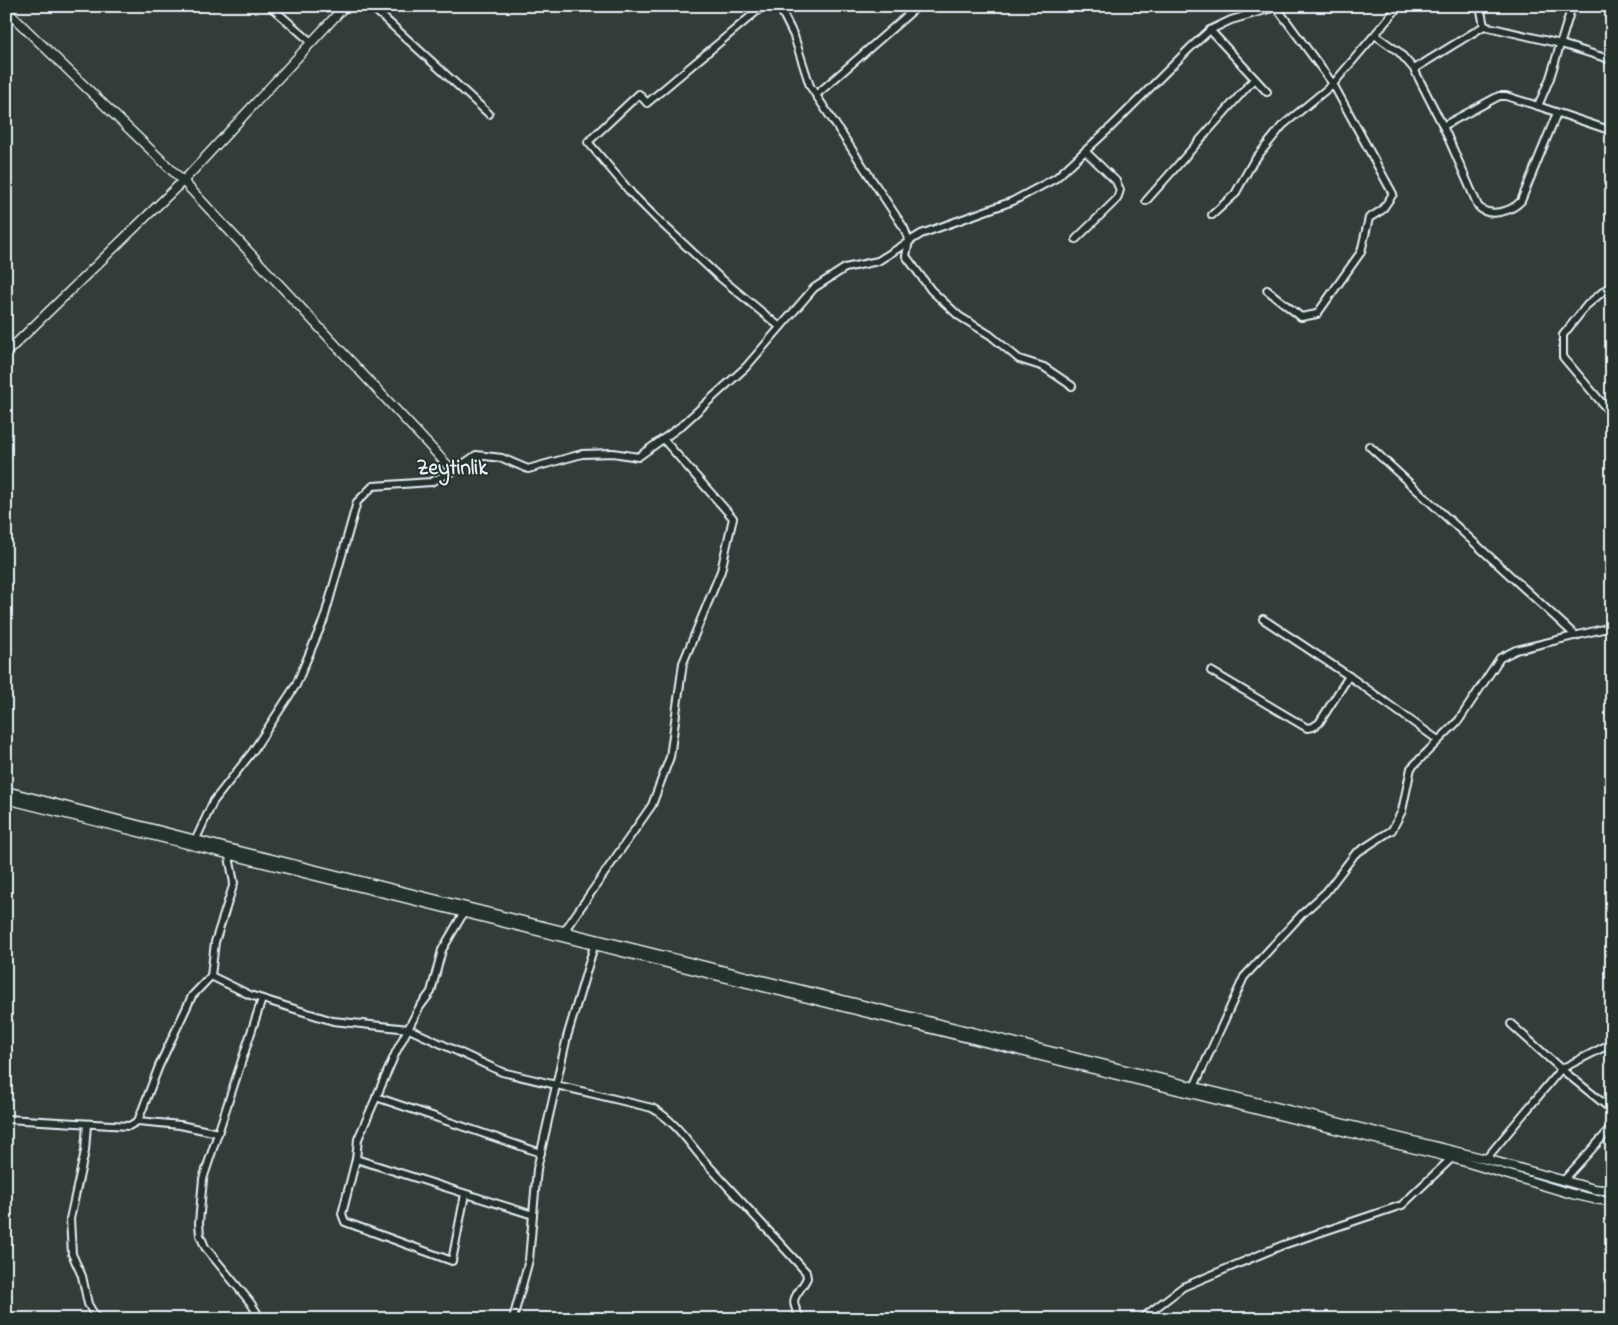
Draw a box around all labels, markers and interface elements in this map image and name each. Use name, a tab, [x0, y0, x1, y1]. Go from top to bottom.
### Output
district label: Zeytinlik	[417, 454, 488, 486]

